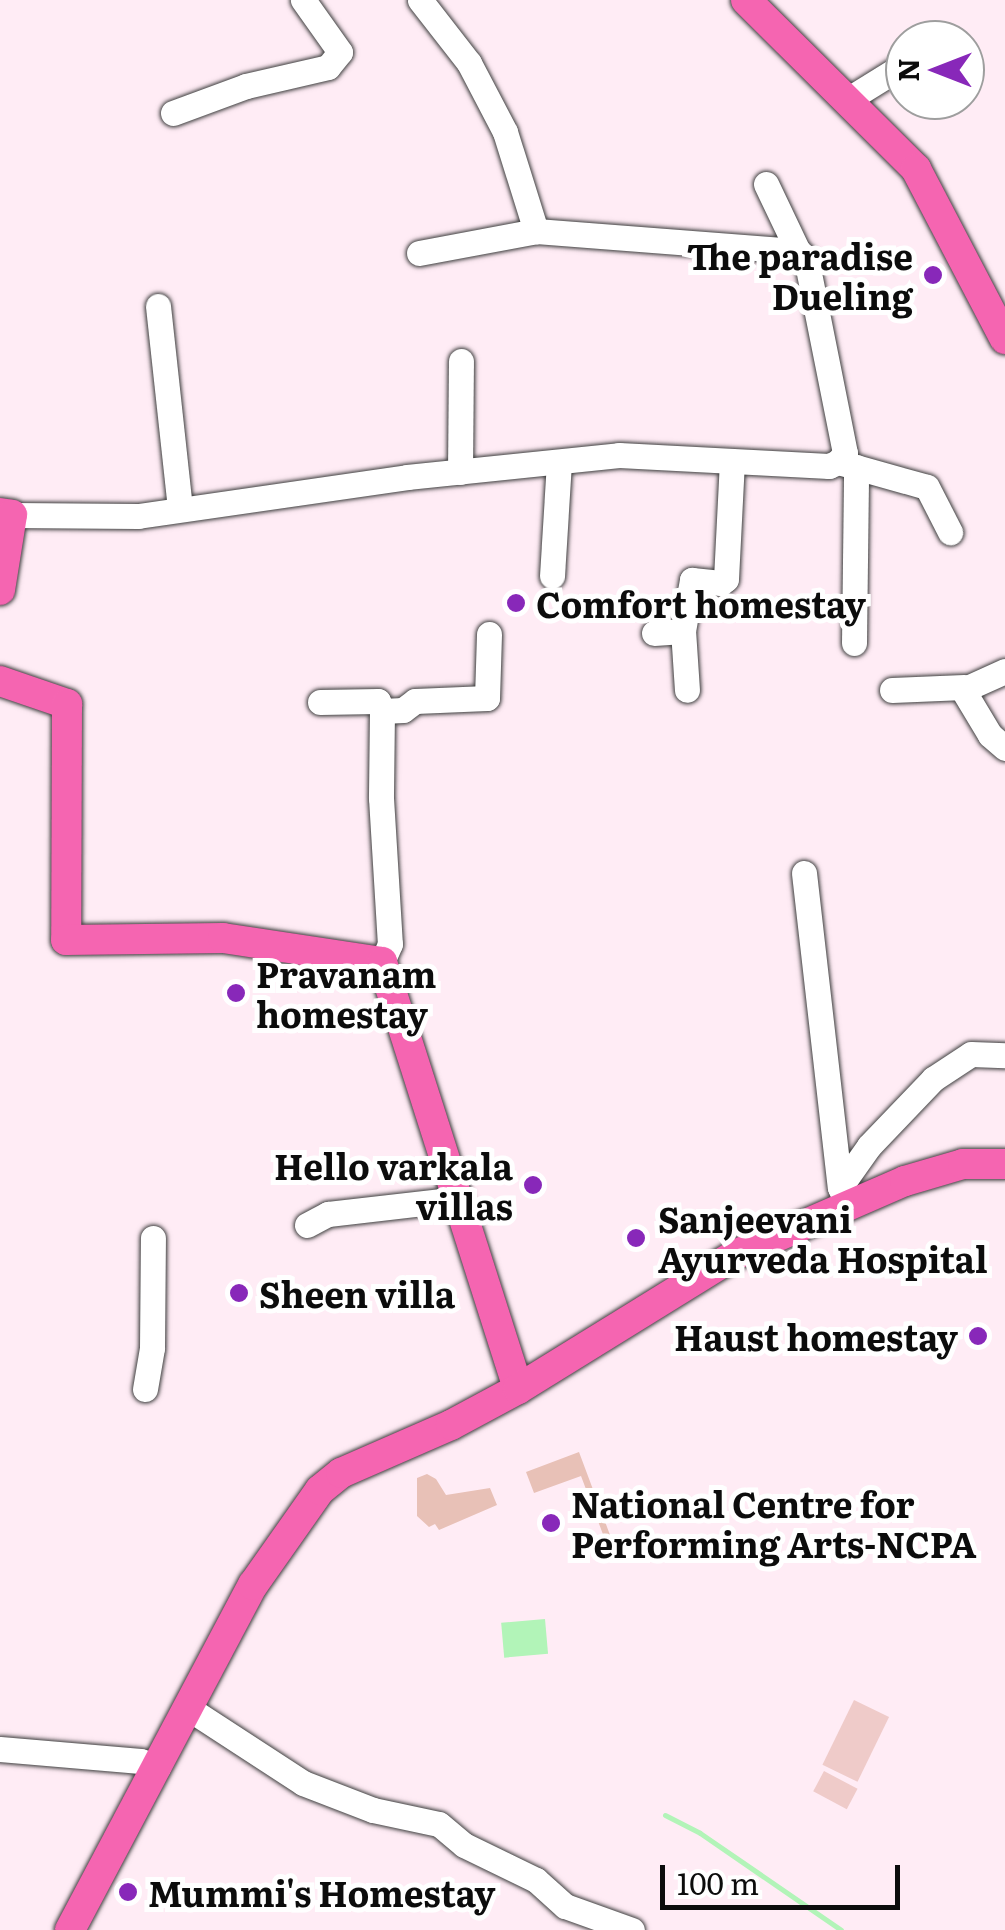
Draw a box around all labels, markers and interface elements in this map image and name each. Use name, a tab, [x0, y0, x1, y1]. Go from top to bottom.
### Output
north arrow	[885, 20, 985, 120]
text: N	[886, 58, 928, 82]
place label: The paradise Dueling	[687, 234, 913, 316]
marker: The paradise Dueling	[922, 264, 944, 286]
place label: Comfort homestay	[536, 582, 866, 624]
marker: Comfort homestay	[505, 592, 527, 614]
place label: Pravanam homestay	[256, 952, 436, 1034]
marker: Pravanam homestay	[225, 982, 247, 1004]
place label: Hello varkala villas	[274, 1144, 513, 1226]
marker: Hello varkala villas	[522, 1174, 544, 1196]
place label: Sanjeevani Ayurveda Hospital	[658, 1197, 988, 1279]
marker: Sanjeevani Ayurveda Hospital	[623, 1225, 649, 1251]
place label: Sheen villa	[259, 1272, 455, 1314]
marker: Sheen villa	[228, 1282, 250, 1304]
place label: Haust homestay	[674, 1315, 958, 1357]
marker: Haust homestay	[967, 1325, 989, 1347]
place label: National Centre for Performing Arts-NCPA	[571, 1482, 977, 1564]
marker: National Centre for Performing Arts-NCPA	[540, 1512, 562, 1534]
scale bar	[665, 1845, 905, 1907]
text: 100 m	[677, 1860, 759, 1904]
place label: Mummi's Homestay	[148, 1871, 495, 1913]
marker: Mummi's Homestay	[117, 1881, 139, 1903]

